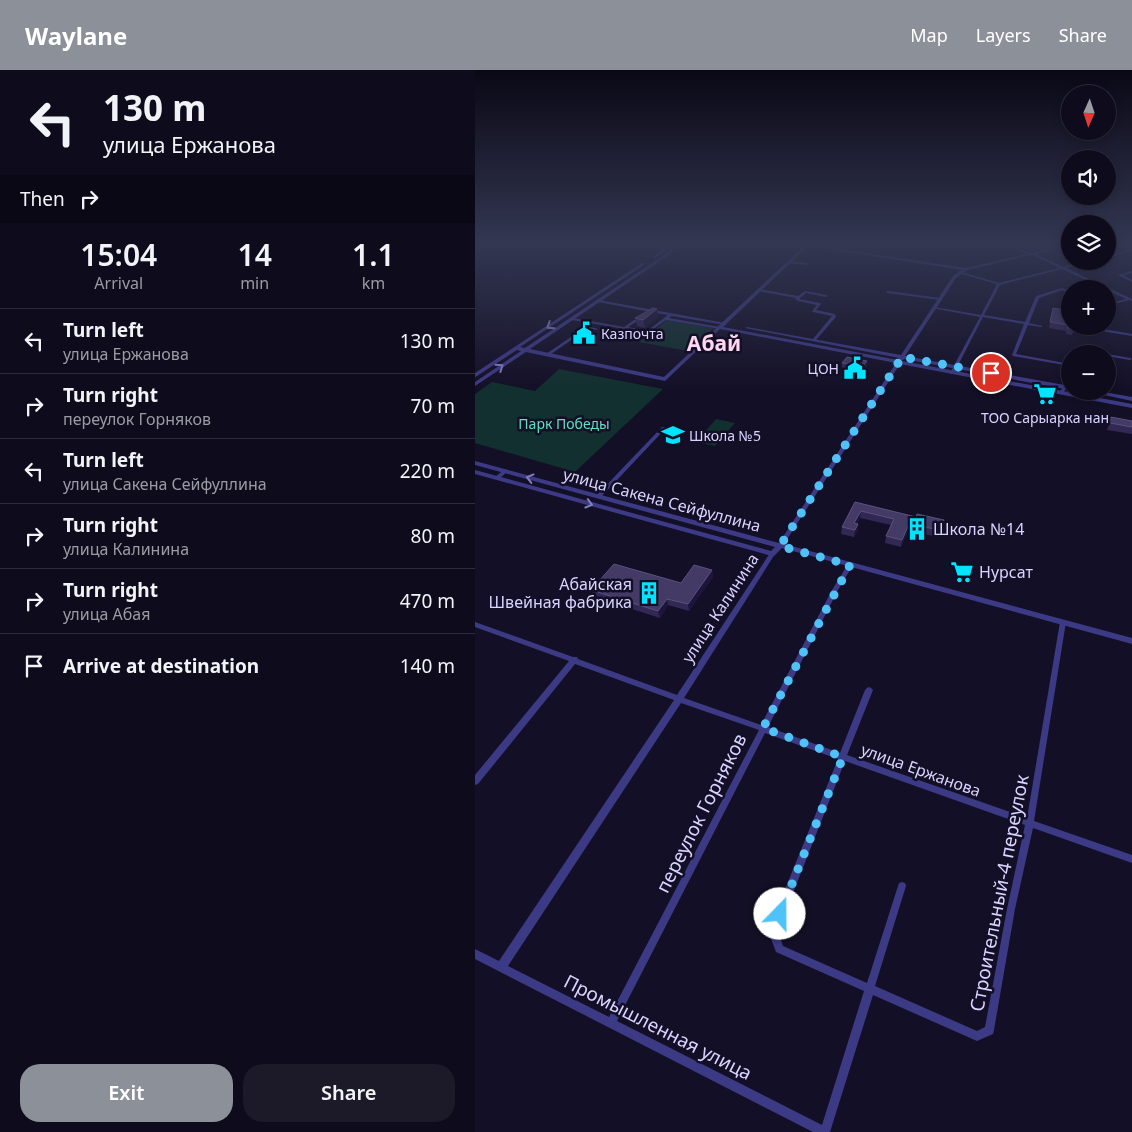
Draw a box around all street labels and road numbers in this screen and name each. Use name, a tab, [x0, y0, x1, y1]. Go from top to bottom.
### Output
street label: улица Сакена Сейфуллина	[561, 463, 763, 537]
street label: улица Калинина	[676, 549, 764, 667]
street label: переулок Горняков	[650, 729, 752, 897]
street label: улица Ержанова	[858, 738, 984, 802]
street label: Строительный-4 переулок	[963, 772, 1035, 1014]
street label: Промышленная улица	[559, 968, 757, 1086]

